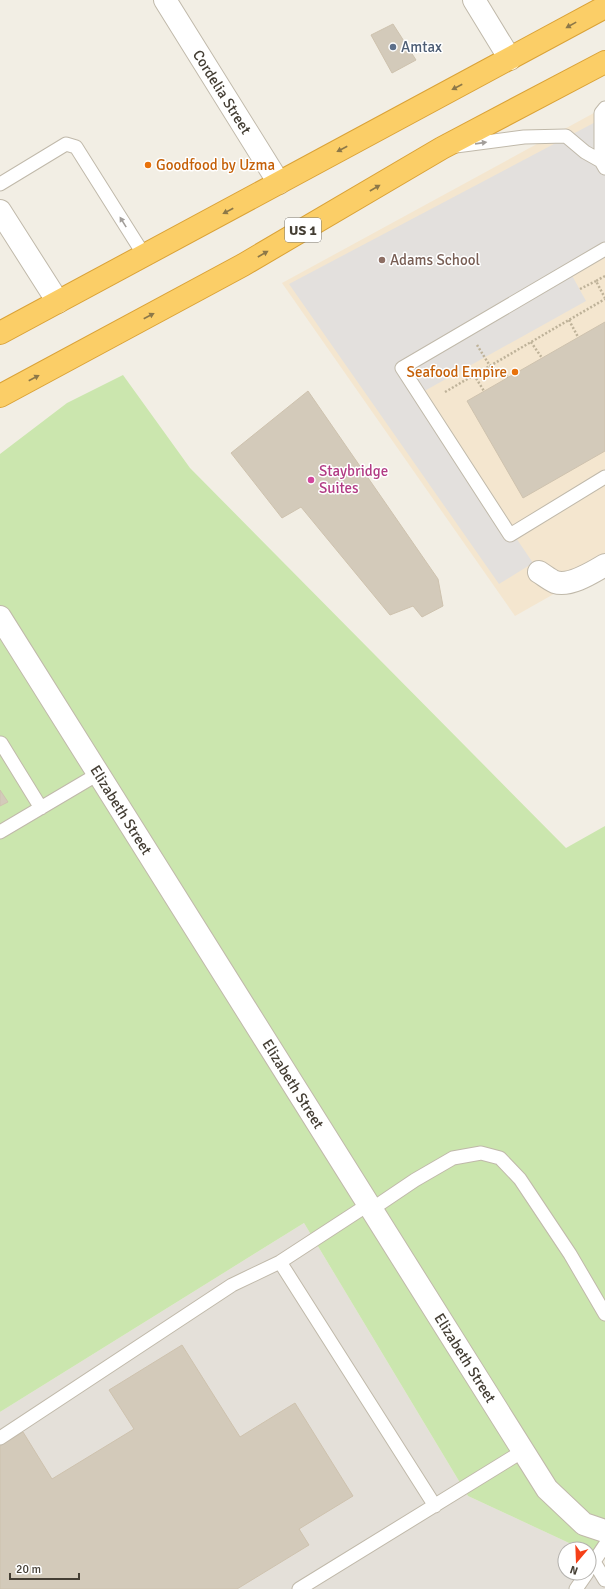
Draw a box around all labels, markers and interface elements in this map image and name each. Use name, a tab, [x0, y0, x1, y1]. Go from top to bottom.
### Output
one-way arrow	[565, 22, 577, 29]
place label: Amtax	[401, 38, 442, 56]
marker: Amtax	[388, 42, 398, 52]
street label: Cordelia Street	[189, 47, 255, 137]
one-way arrow	[451, 84, 463, 91]
one-way arrow	[475, 140, 487, 146]
one-way arrow	[336, 146, 348, 152]
place label: Goodfood by Uzma	[156, 156, 275, 174]
marker: Goodfood by Uzma	[143, 160, 153, 170]
one-way arrow	[369, 184, 381, 191]
one-way arrow	[222, 207, 233, 214]
one-way arrow	[120, 216, 127, 228]
road number: US 1	[285, 218, 321, 242]
one-way arrow	[257, 250, 269, 257]
place label: Adams School	[390, 251, 480, 269]
marker: Adams School	[377, 255, 387, 265]
one-way arrow	[143, 313, 155, 319]
place label: Seafood Empire	[407, 363, 507, 381]
marker: Seafood Empire	[510, 367, 520, 377]
one-way arrow	[29, 374, 40, 381]
place label: Staybridge Suites	[319, 462, 388, 497]
marker: Staybridge Suites	[306, 475, 316, 485]
street label: Elizabeth Street	[86, 762, 156, 858]
street label: Elizabeth Street	[258, 1036, 328, 1132]
street label: Elizabeth Street	[430, 1310, 500, 1406]
north arrow	[557, 1541, 597, 1581]
scale bar	[10, 1555, 79, 1581]
text: 20 m	[16, 1562, 41, 1577]
text: N	[568, 1563, 580, 1577]

